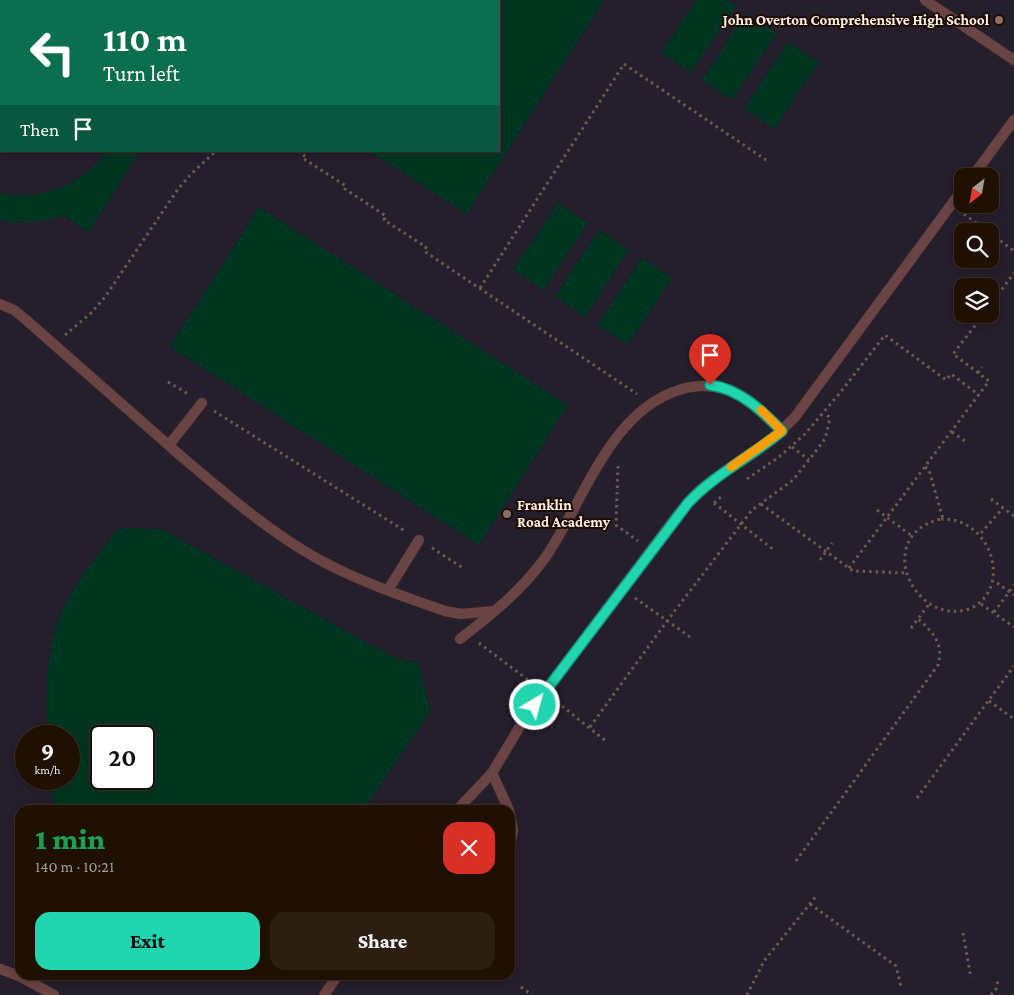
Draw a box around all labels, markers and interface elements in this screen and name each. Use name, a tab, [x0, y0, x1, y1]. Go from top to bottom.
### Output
place label: John Overton Comprehensive High School	[721, 12, 990, 28]
marker: John Overton Comprehensive High School	[993, 14, 1005, 26]
icon: left	[20, 20, 85, 85]
text: 110 m	[103, 20, 187, 59]
text: Turn left	[103, 61, 180, 86]
icon: arrive	[69, 115, 97, 143]
text: Then	[20, 119, 59, 140]
north arrow	[954, 168, 999, 212]
map controls	[954, 168, 999, 323]
button: search	[954, 223, 999, 268]
button: layers	[954, 278, 999, 323]
pin	[689, 334, 731, 385]
icon: arrive	[696, 341, 724, 369]
place label: Franklin Road Academy	[517, 497, 611, 530]
marker: Franklin Road Academy	[501, 508, 513, 520]
position arrow	[508, 678, 560, 730]
speed limit sign: 20	[90, 725, 155, 790]
text: 9	[41, 738, 54, 765]
text: km/h	[35, 763, 60, 777]
text: 1 min	[35, 822, 105, 855]
button: close	[443, 822, 495, 874]
text: 140 m · 10:21	[35, 858, 114, 875]
button: Exit	[35, 912, 260, 970]
button: Share	[270, 912, 495, 970]

